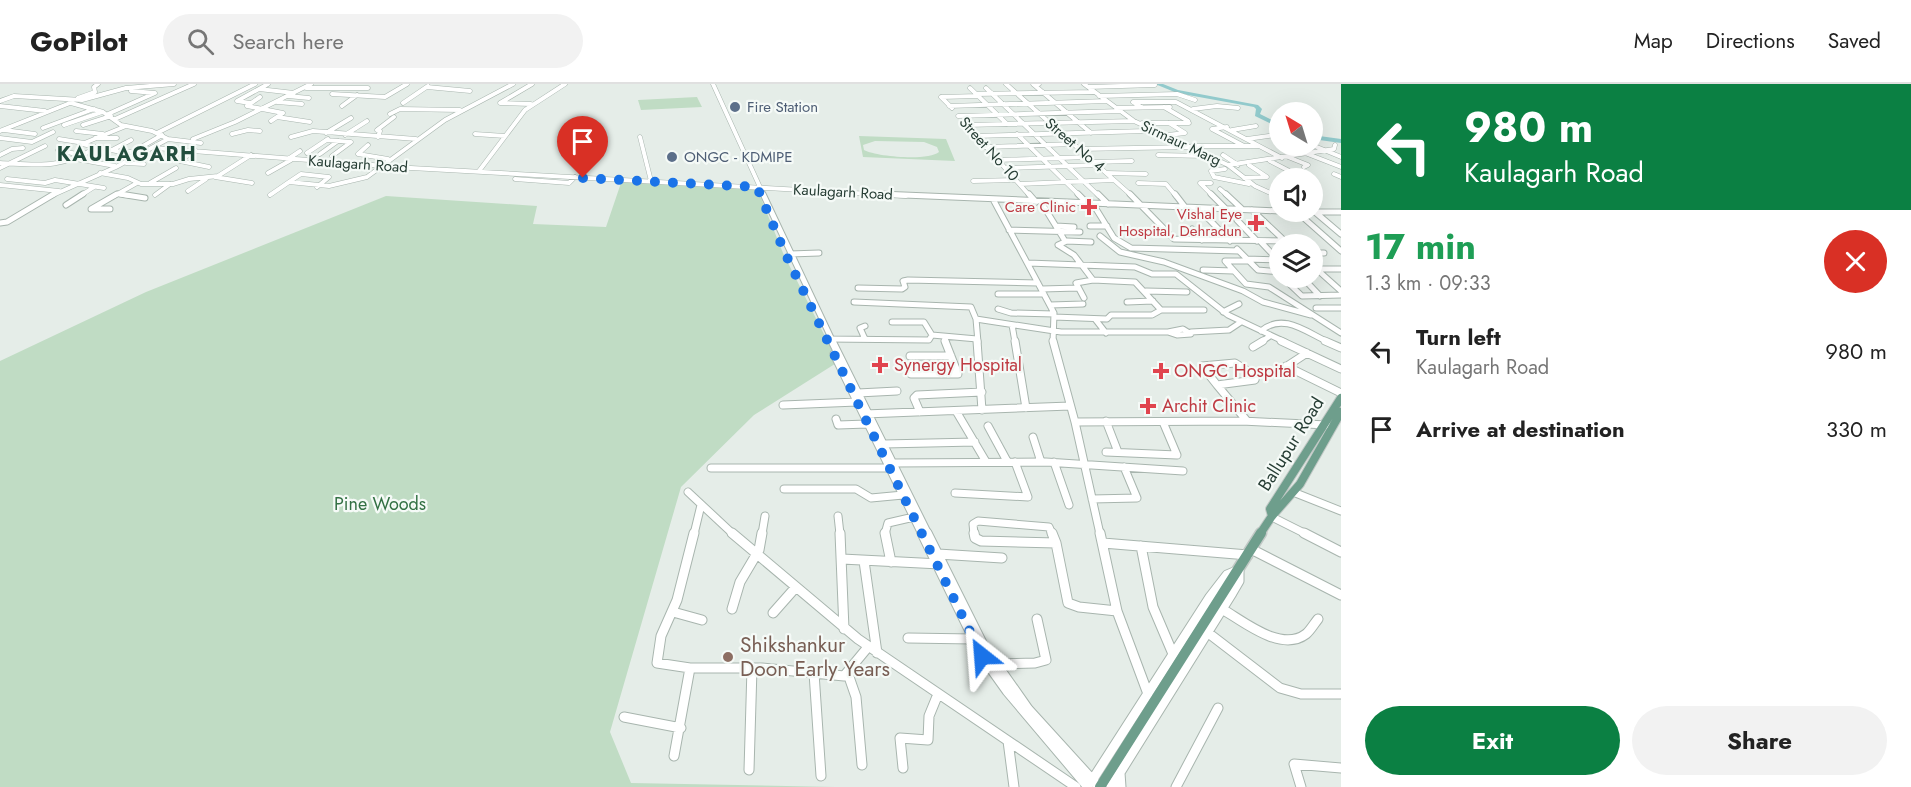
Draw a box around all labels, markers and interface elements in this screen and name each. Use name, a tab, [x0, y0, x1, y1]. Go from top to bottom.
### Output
search box	[163, 14, 583, 68]
text: GoPilot	[30, 21, 127, 62]
icon: search	[184, 25, 217, 58]
text: Search here	[232, 25, 344, 57]
text: Map	[1634, 26, 1673, 56]
text: Directions	[1706, 26, 1795, 56]
text: Saved	[1828, 26, 1881, 56]
place label: Fire Station	[747, 96, 818, 118]
text: 980 m	[1464, 97, 1593, 158]
marker: Fire Station	[728, 100, 742, 114]
north arrow	[1269, 102, 1323, 156]
map controls	[1269, 102, 1323, 288]
icon: left	[1365, 108, 1443, 186]
street label: Street No 10	[954, 112, 1024, 186]
street label: Street No 4	[1040, 113, 1110, 178]
street label: Sirmaur Marg	[1137, 115, 1225, 171]
pin	[557, 116, 608, 178]
icon: arrive	[566, 125, 599, 158]
district label: KAULAGARH	[57, 140, 197, 169]
place label: ONGC - KDMIPE	[684, 146, 793, 168]
street label: Kaulagarh Road	[307, 150, 409, 178]
marker: ONGC - KDMIPE	[665, 150, 679, 164]
text: Kaulagarh Road	[1464, 153, 1644, 192]
button: sound	[1269, 168, 1323, 222]
street label: Kaulagarh Road	[793, 178, 893, 206]
place label: Care Clinic	[1005, 196, 1076, 218]
marker: Care Clinic	[1080, 198, 1098, 216]
place label: Vishal Eye Hospital, Dehradun	[1119, 203, 1242, 242]
marker: Vishal Eye Hospital, Dehradun	[1247, 214, 1265, 232]
text: 17 min	[1365, 220, 1476, 272]
button: close	[1824, 230, 1887, 293]
button: layers	[1269, 234, 1323, 288]
text: 1.3 km · 09:33	[1365, 269, 1491, 298]
text: Turn left	[1416, 321, 1501, 353]
icon: left	[1365, 335, 1398, 368]
text: 980 m	[1825, 335, 1887, 367]
place label: Synergy Hospital	[894, 352, 1022, 378]
text: Kaulagarh Road	[1416, 353, 1549, 382]
marker: Synergy Hospital	[871, 356, 889, 374]
place label: ONGC Hospital	[1174, 358, 1296, 384]
marker: ONGC Hospital	[1152, 362, 1170, 380]
street label: Ballupur Road	[1252, 392, 1330, 496]
place label: Archit Clinic	[1162, 393, 1256, 419]
marker: Archit Clinic	[1139, 397, 1157, 415]
icon: arrive	[1365, 413, 1398, 446]
text: Arrive at destination	[1416, 413, 1625, 445]
text: 330 m	[1826, 413, 1887, 445]
park label: Pine Woods	[334, 491, 426, 517]
position arrow	[950, 624, 1014, 688]
place label: Shikshankur Doon Early Years	[740, 630, 890, 684]
marker: Shikshankur Doon Early Years	[721, 650, 735, 664]
button: Exit	[1365, 706, 1620, 775]
button: Share	[1632, 706, 1887, 775]

